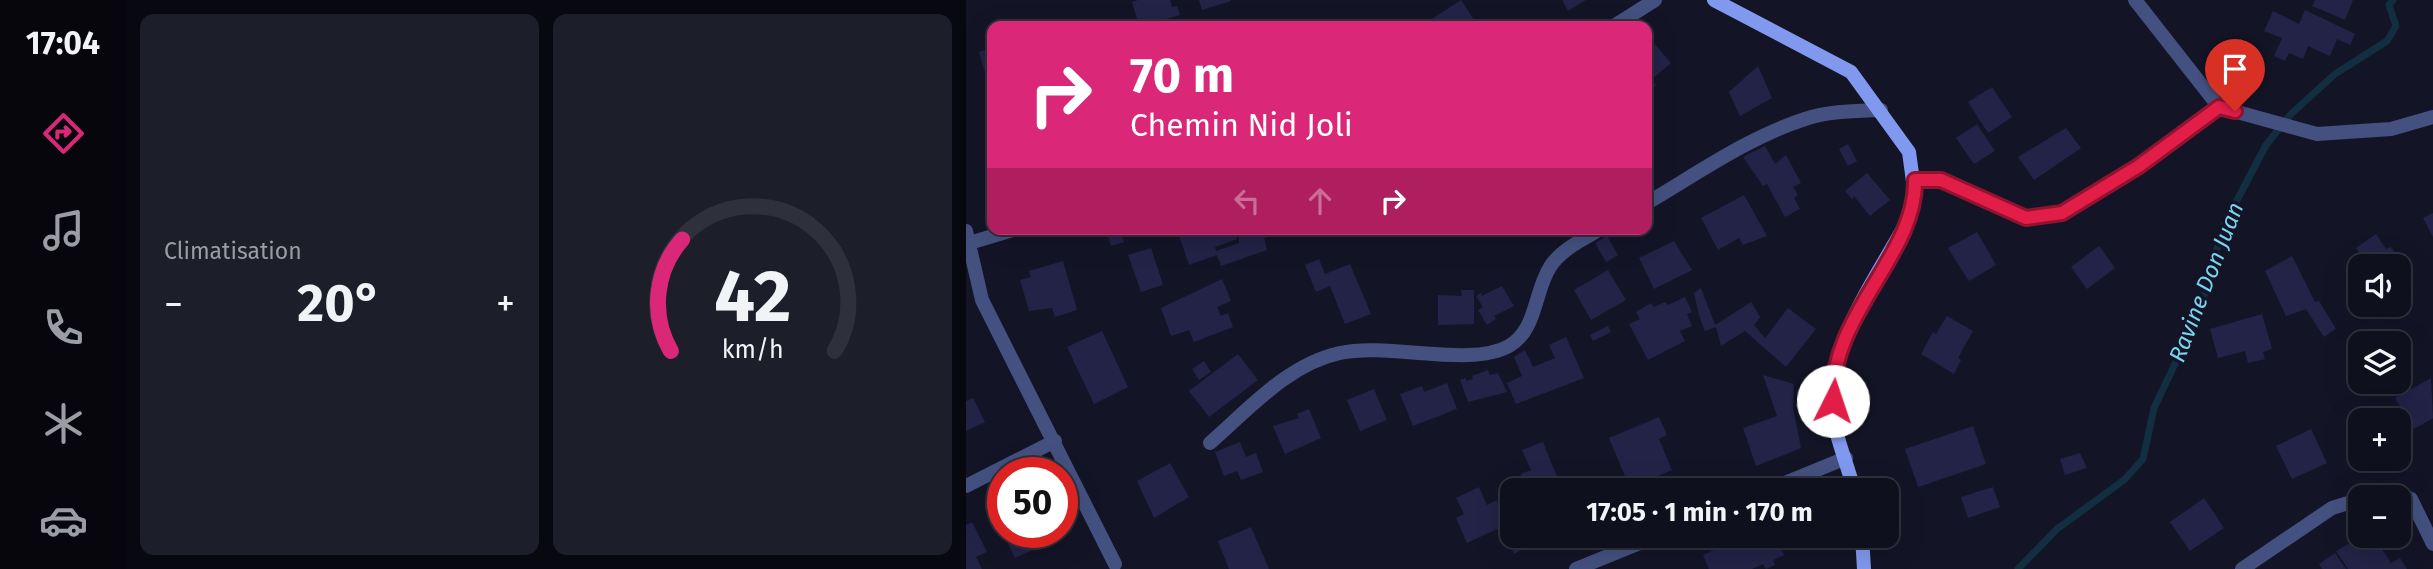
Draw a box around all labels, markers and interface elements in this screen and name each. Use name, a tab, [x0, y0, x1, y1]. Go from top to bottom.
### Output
text: 17:04	[26, 24, 100, 62]
pin	[2205, 39, 2265, 111]
text: 70 m	[1130, 46, 1234, 105]
icon: right	[1015, 49, 1106, 140]
icon: arrive	[2216, 50, 2254, 88]
text: Chemin Nid Joli	[1130, 106, 1353, 144]
icon: directions	[39, 109, 88, 158]
icon: left	[1228, 182, 1266, 220]
icon: ahead	[1301, 182, 1339, 220]
icon: right	[1374, 182, 1412, 220]
water label: Ravine Don Juan	[2163, 198, 2249, 366]
icon: music	[39, 206, 88, 255]
text: Climatisation	[164, 237, 302, 265]
text: 42	[714, 253, 791, 340]
map controls	[2348, 254, 2411, 548]
button: sound	[2348, 254, 2411, 317]
text: 20°	[297, 272, 382, 335]
text: −	[164, 281, 183, 327]
text: +	[496, 281, 515, 327]
icon: phone	[39, 303, 88, 352]
button: layers	[2348, 331, 2411, 394]
text: km/h	[722, 334, 783, 364]
position arrow	[1796, 364, 1870, 438]
icon: climate	[39, 399, 88, 448]
button: +	[2348, 408, 2411, 471]
speed limit sign: 50	[987, 457, 1078, 548]
button: −	[2348, 485, 2411, 548]
icon: car	[39, 496, 88, 545]
text: 17:05 · 1 min · 170 m	[1586, 497, 1813, 528]

